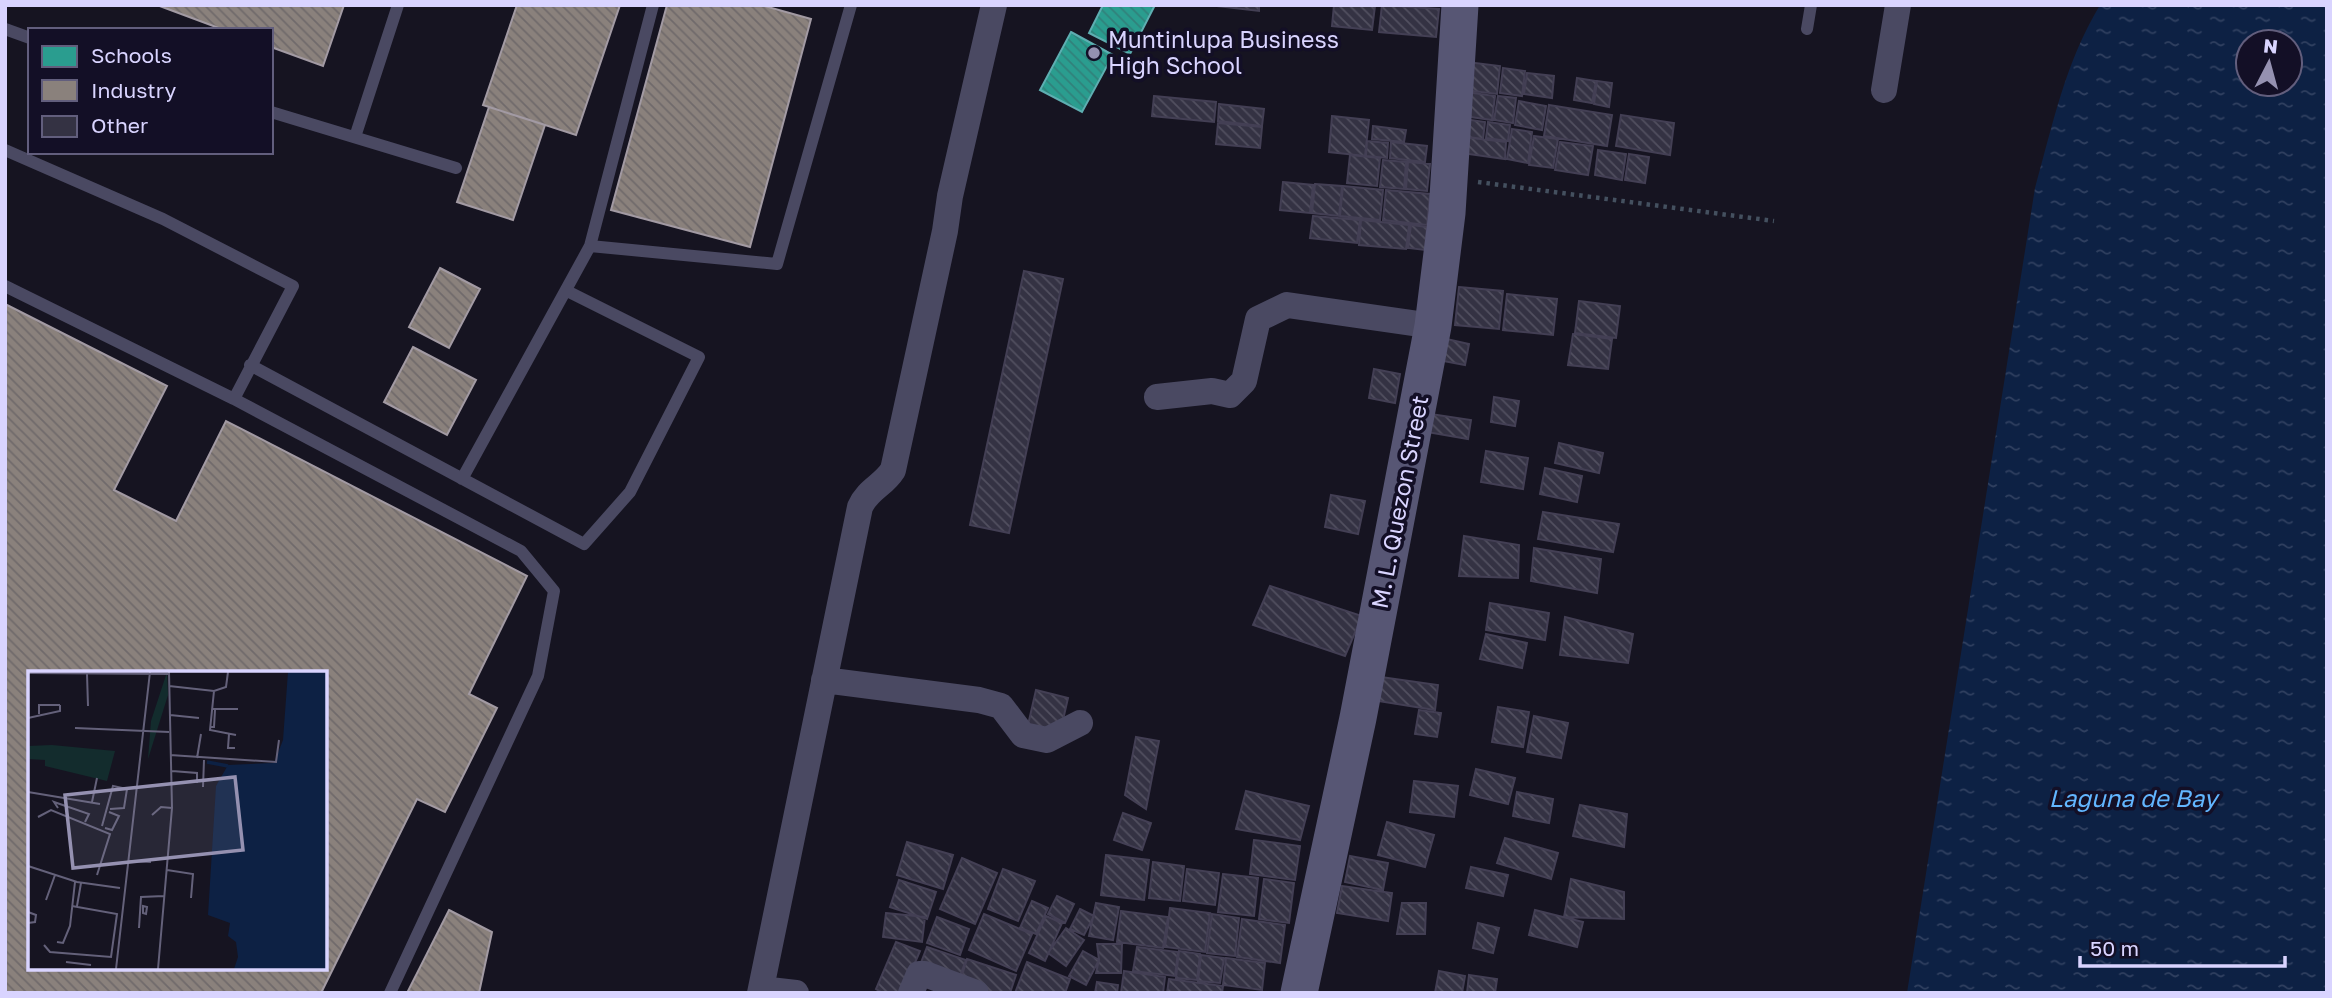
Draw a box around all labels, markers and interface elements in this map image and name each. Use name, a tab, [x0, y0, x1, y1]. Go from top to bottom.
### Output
place label: Muntinlupa Business High School	[1108, 25, 1339, 79]
legend	[28, 28, 273, 154]
north arrow	[2234, 28, 2304, 98]
text: N	[2262, 33, 2279, 58]
text: Schools	[91, 42, 172, 68]
marker: Muntinlupa Business High School	[1086, 45, 1102, 61]
text: Industry	[91, 77, 176, 103]
text: Other	[91, 112, 148, 138]
street label: M. L. Quezon Street	[1365, 393, 1433, 611]
inset map	[28, 671, 327, 970]
water label: Laguna de Bay	[2049, 783, 2221, 813]
scale bar	[2080, 925, 2285, 969]
text: 50 m	[2090, 935, 2139, 961]

